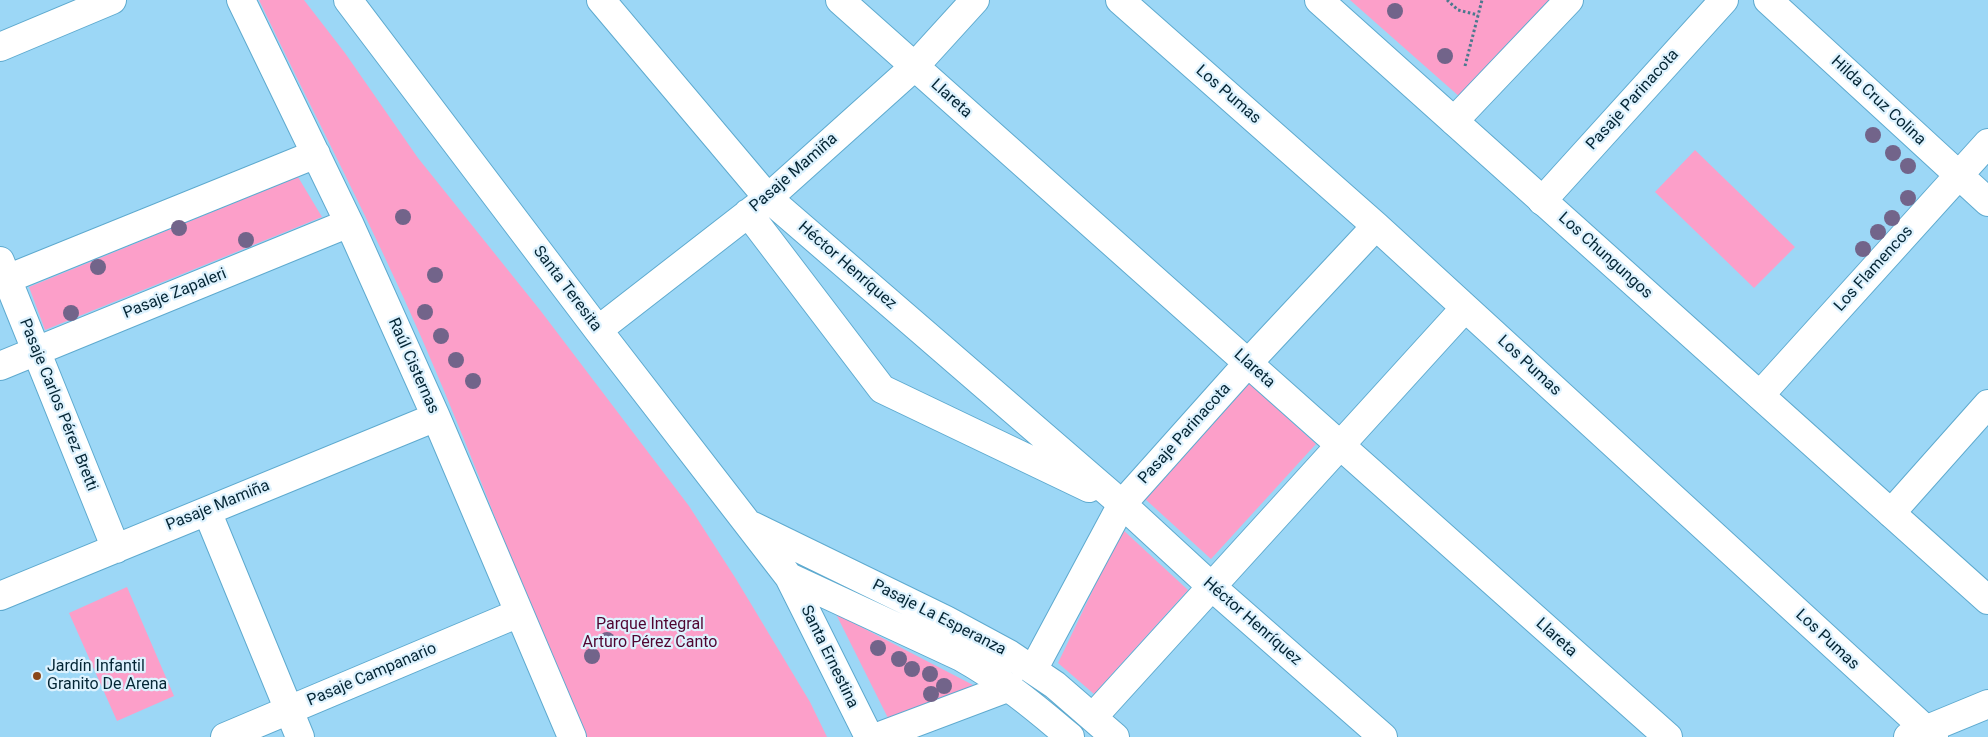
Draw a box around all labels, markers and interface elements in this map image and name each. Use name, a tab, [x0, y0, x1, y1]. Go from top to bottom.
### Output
street label: Pasaje Parinacota	[1583, 46, 1683, 154]
street label: Hilda Cruz Colina	[1827, 52, 1929, 150]
street label: Los Pumas	[1192, 62, 1264, 128]
street label: Llareta	[926, 76, 976, 122]
street label: Pasaje Mamiña	[746, 130, 842, 216]
street label: Los Chungungos	[1554, 209, 1656, 303]
street label: Héctor Henríquez	[794, 218, 900, 314]
street label: Los Flamencos	[1831, 222, 1917, 316]
street label: Santa Teresita	[529, 242, 605, 336]
street label: Pasaje Zapaleri	[121, 265, 229, 323]
street label: Raúl Cisternas	[383, 315, 443, 417]
street label: Pasaje Carlos Pérez Bretti	[15, 316, 101, 494]
street label: Los Pumas	[1493, 332, 1565, 400]
street label: Llareta	[1229, 346, 1279, 392]
street label: Pasaje Parinacota	[1135, 380, 1235, 488]
street label: Pasaje Mamiña	[163, 476, 273, 536]
street label: Héctor Henríquez	[1199, 574, 1305, 670]
street label: Pasaje La Esperanza	[869, 576, 1009, 660]
street label: Santa Ernestina	[796, 603, 862, 711]
street label: Los Pumas	[1791, 606, 1863, 674]
park label: Parque Integral Arturo Pérez Canto	[583, 615, 717, 653]
street label: Llareta	[1531, 615, 1581, 661]
street label: Pasaje Campanario	[304, 639, 440, 711]
place label: Jardín Infantil Granito De Arena	[47, 657, 167, 695]
marker: Jardín Infantil Granito De Arena	[31, 670, 43, 682]

